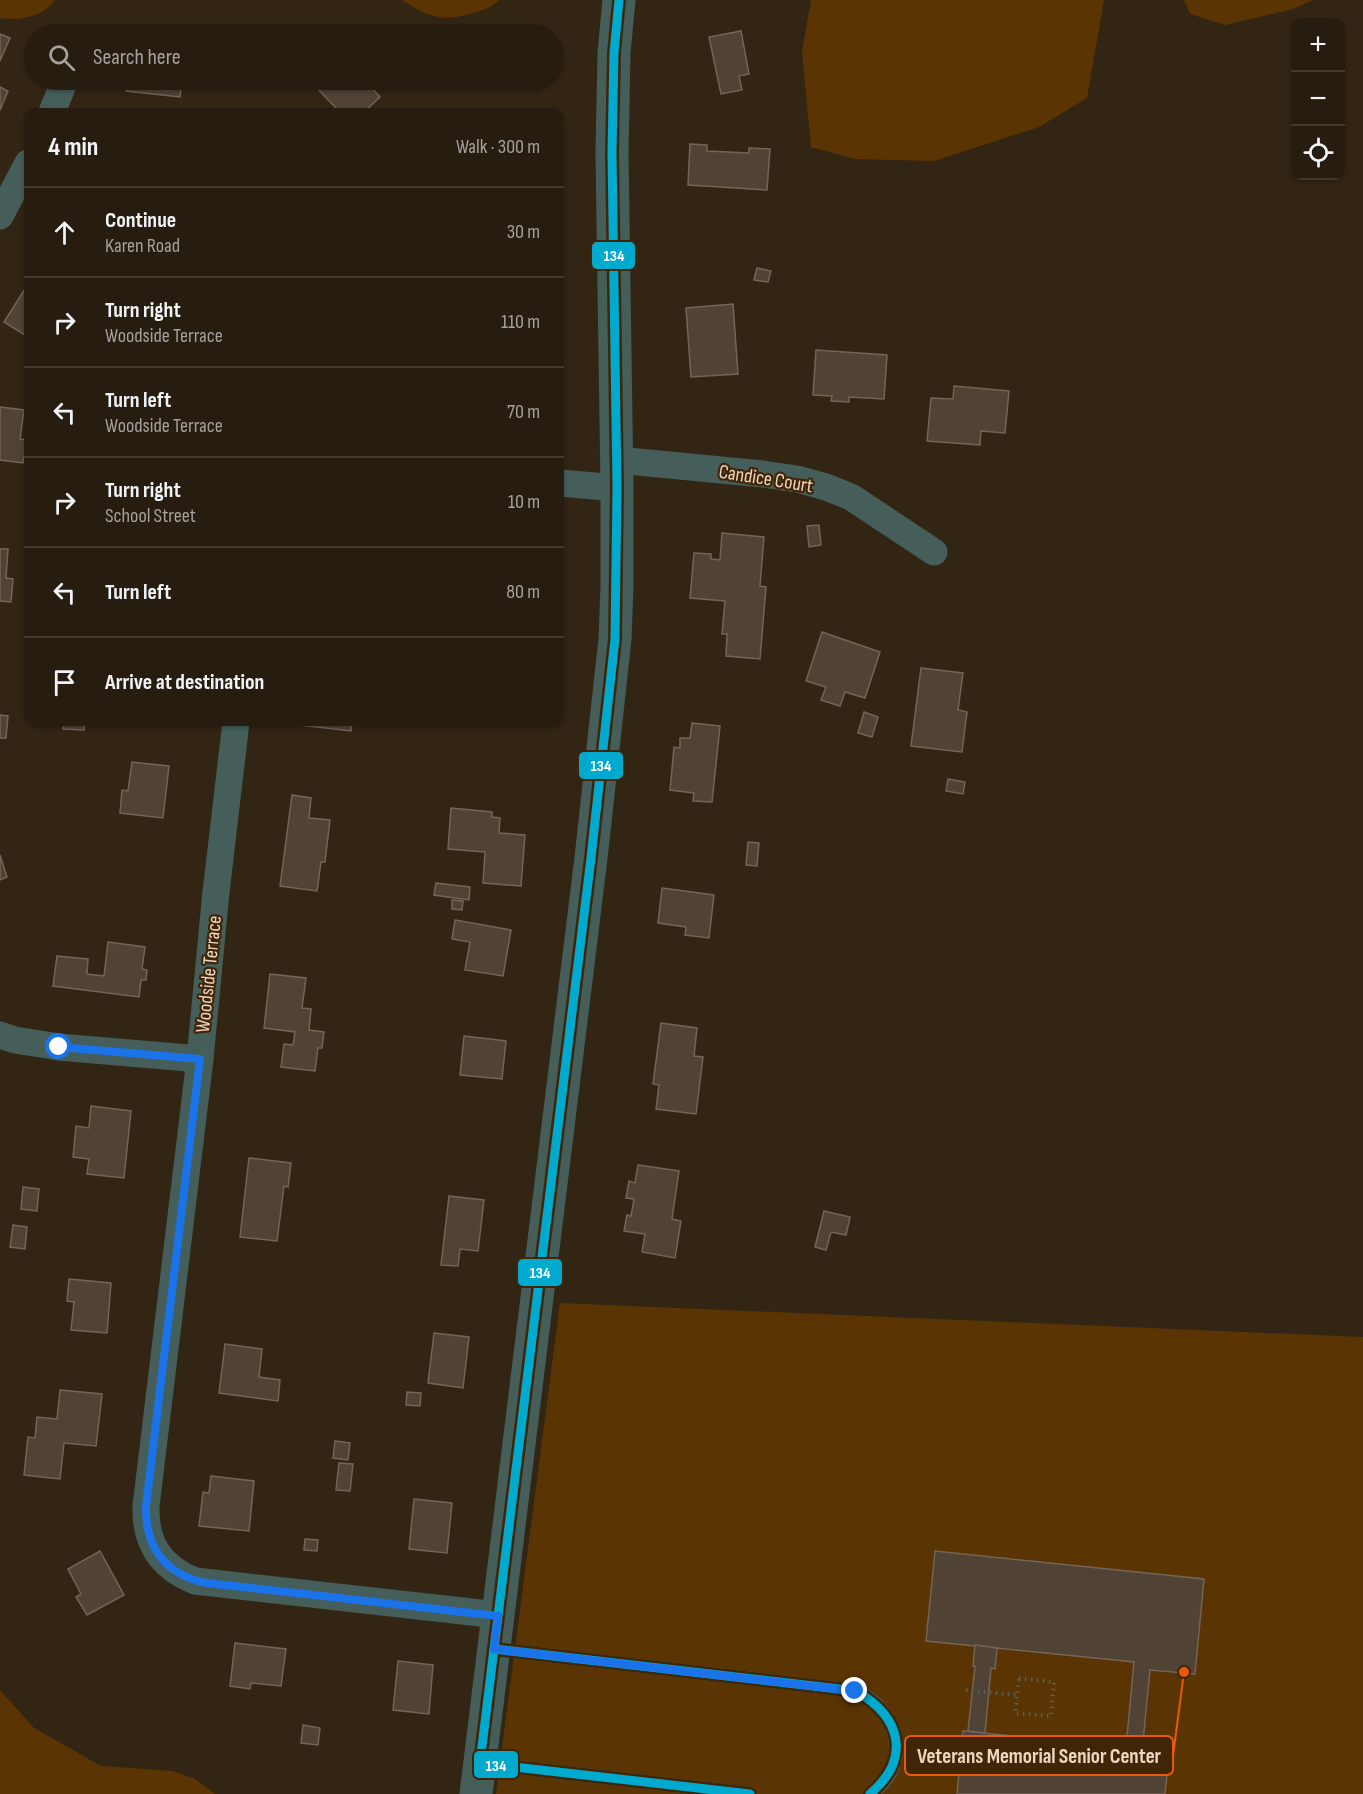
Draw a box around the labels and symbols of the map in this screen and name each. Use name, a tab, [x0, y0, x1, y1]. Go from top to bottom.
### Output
line badge: 134	[591, 241, 636, 270]
text: 134	[604, 247, 625, 266]
street label: Candice Court	[717, 460, 815, 498]
line badge: 134	[578, 751, 624, 780]
text: 134	[591, 757, 612, 776]
street label: Woodside Terrace	[191, 914, 227, 1034]
route start	[45, 1033, 71, 1059]
line badge: 134	[517, 1258, 563, 1287]
text: 134	[530, 1264, 551, 1283]
route end	[841, 1677, 867, 1703]
callout: Veterans Memorial Senior Center	[905, 1736, 1173, 1775]
text: Veterans Memorial Senior Center	[917, 1744, 1162, 1769]
line badge: 134	[473, 1750, 519, 1779]
text: 134	[486, 1757, 507, 1776]

